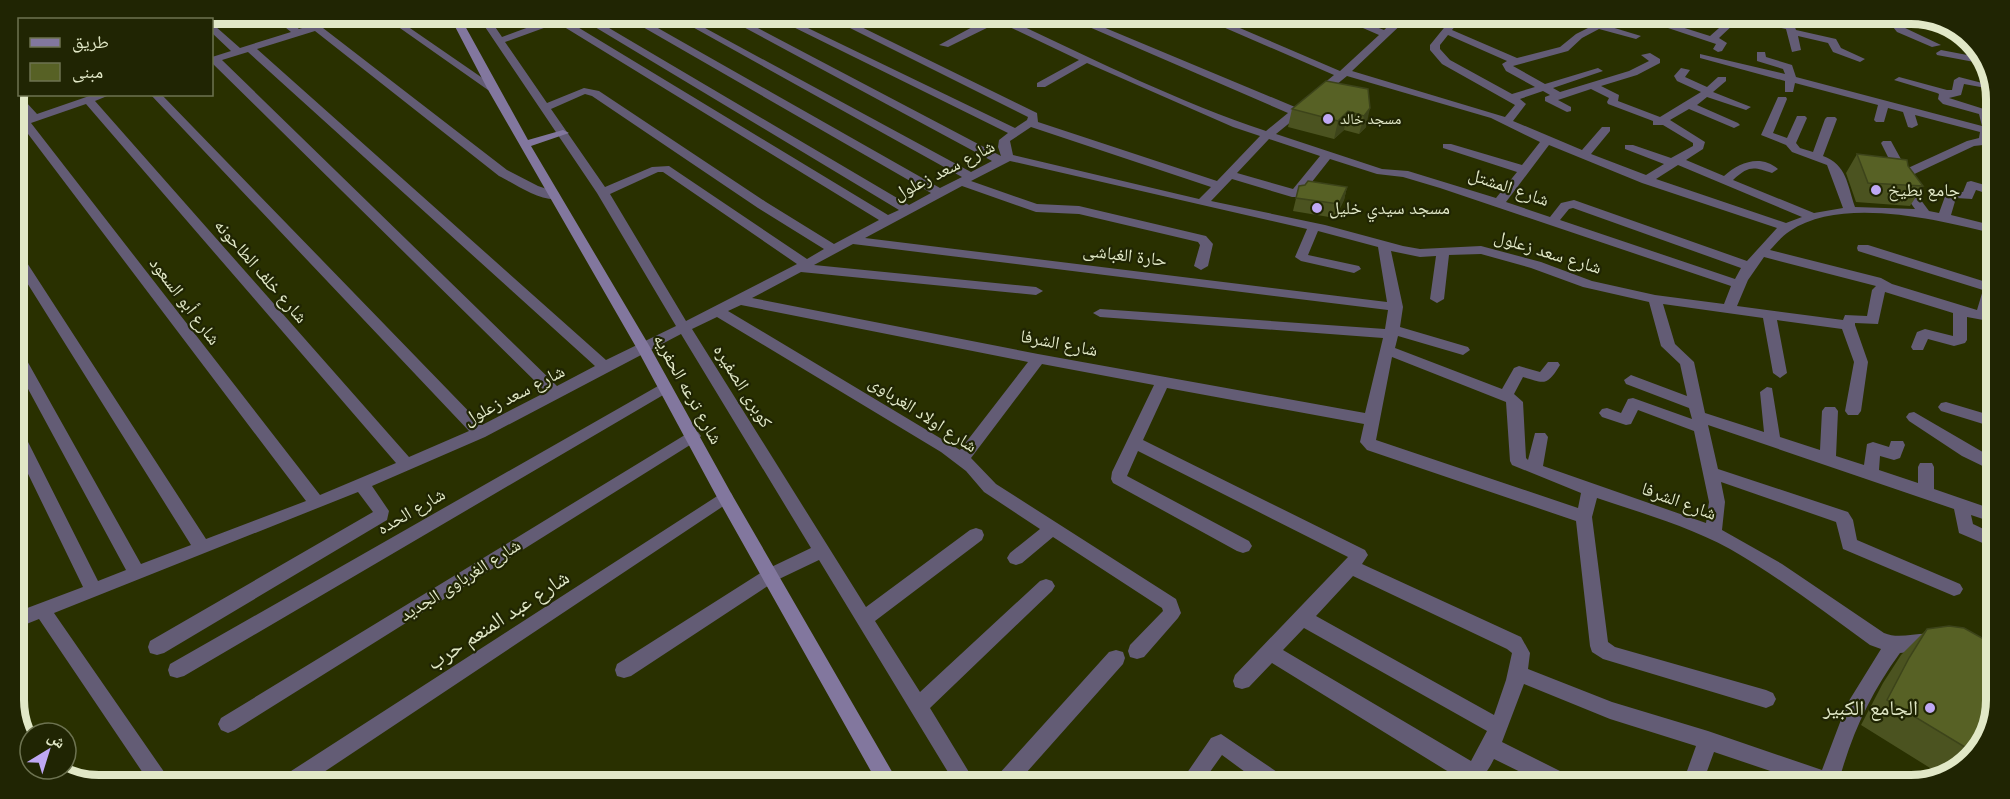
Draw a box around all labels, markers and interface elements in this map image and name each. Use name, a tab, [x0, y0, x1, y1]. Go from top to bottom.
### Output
legend	[18, 18, 213, 96]
text: طريق	[72, 30, 109, 53]
text: مبنى	[72, 60, 103, 83]
place label: مسجد خالد	[1340, 109, 1402, 128]
marker: مسجد خالد	[1321, 112, 1335, 126]
street label: شارع سعد زعلول	[889, 134, 998, 205]
street label: شارع المشتل	[1466, 162, 1552, 211]
place label: جامع بطيخ	[1888, 178, 1960, 202]
marker: جامع بطيخ	[1869, 183, 1883, 197]
place label: مسجد سيدي خليل	[1329, 196, 1450, 223]
marker: مسجد سيدي خليل	[1310, 201, 1324, 215]
street label: شارع خلف الطاحونه	[210, 214, 313, 328]
street label: شارع سعد زعلول	[1492, 224, 1605, 279]
street label: حارة الغباشى	[1082, 238, 1168, 271]
street label: شارع أبو السعود	[145, 252, 226, 349]
street label: شارع الشرفا	[1018, 324, 1100, 361]
street label: شارع ترعه الحفريه	[649, 329, 728, 448]
street label: كوبرى الصفيره	[709, 340, 778, 432]
street label: شارع سعد زعلول	[459, 359, 568, 430]
street label: شارع اولاد الغرباوى	[865, 370, 982, 457]
street label: شارع الشرفا	[1638, 476, 1720, 525]
street label: شارع الحده	[373, 482, 449, 539]
street label: شارع الغرباوى الجديد	[395, 533, 525, 626]
street label: شارع عبد المنعم حرب	[421, 563, 575, 677]
place label: الجامع الكبير	[1822, 694, 1918, 721]
marker: الجامع الكبير	[1923, 701, 1937, 715]
north arrow	[18, 721, 78, 781]
text: ش	[44, 726, 70, 753]

